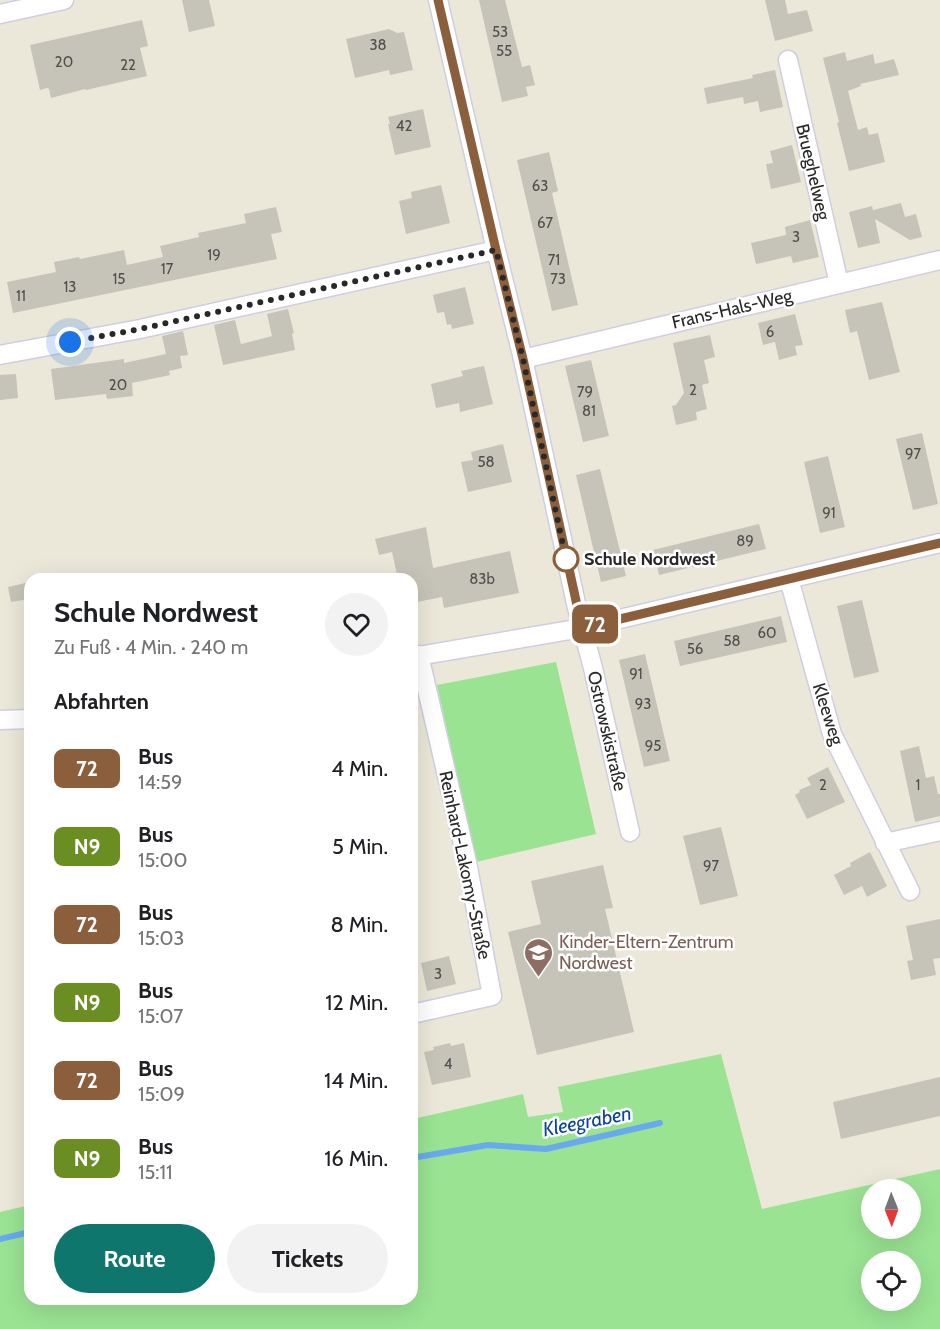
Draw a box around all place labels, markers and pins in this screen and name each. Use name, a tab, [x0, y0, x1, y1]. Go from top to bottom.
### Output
marker: Schule Nordwest	[553, 546, 579, 572]
place label: Schule Nordwest	[584, 548, 715, 570]
place label: Kinder-Eltern-Zentrum Nordwest	[559, 931, 733, 974]
school or university icon: Kinder-Eltern-Zentrum Nordwest	[522, 936, 554, 978]

